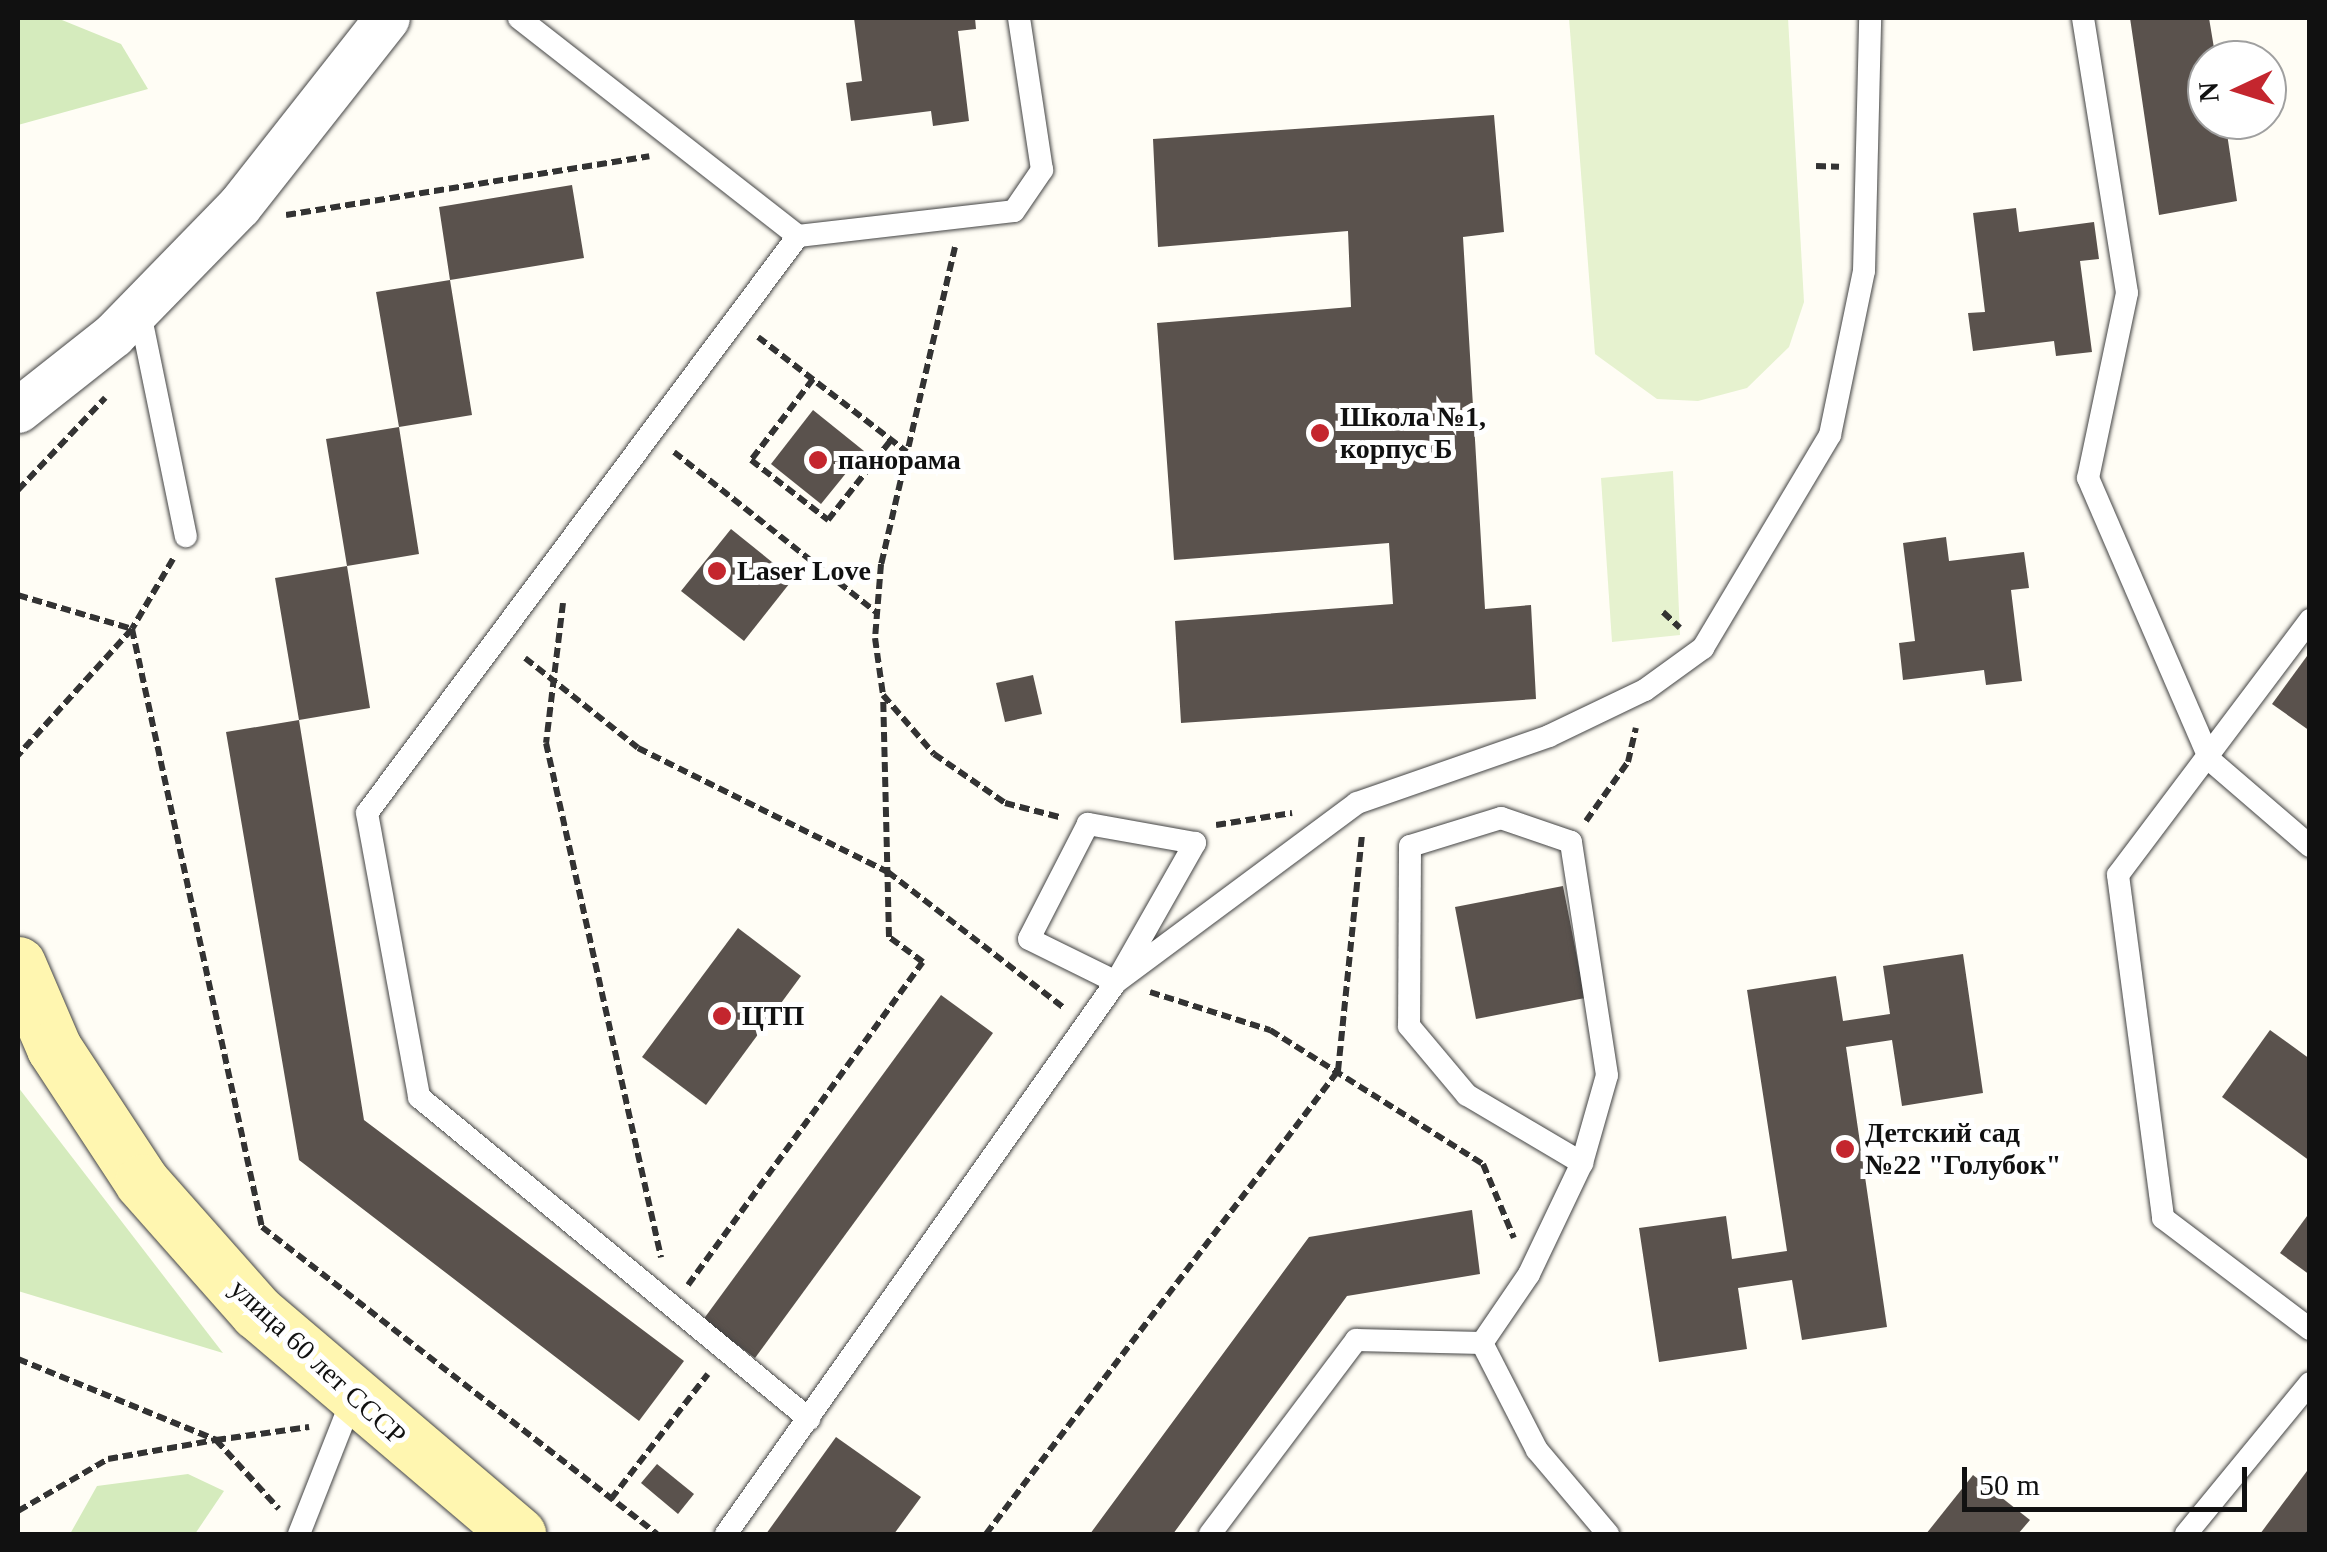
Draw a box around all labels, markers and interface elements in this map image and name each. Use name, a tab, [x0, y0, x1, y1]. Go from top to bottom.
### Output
north arrow	[2187, 40, 2287, 140]
text: N	[2192, 81, 2225, 103]
place label: Школа №1, корпус Б	[1340, 400, 1486, 466]
marker: Школа №1, корпус Б	[1309, 422, 1331, 444]
place label: панорама	[838, 443, 961, 477]
marker: панорама	[807, 449, 829, 471]
place label: Laser Love	[737, 554, 872, 588]
marker: Laser Love	[706, 560, 728, 582]
place label: ЦТП	[742, 999, 804, 1033]
marker: ЦТП	[711, 1005, 733, 1027]
place label: Детский сад №22 "Голубок"	[1865, 1116, 2061, 1182]
marker: Детский сад №22 "Голубок"	[1834, 1138, 1856, 1160]
street label: улица 60 лет СССР	[223, 1272, 413, 1452]
scale bar	[1967, 1447, 2252, 1509]
text: 50 m	[1979, 1468, 2040, 1501]

